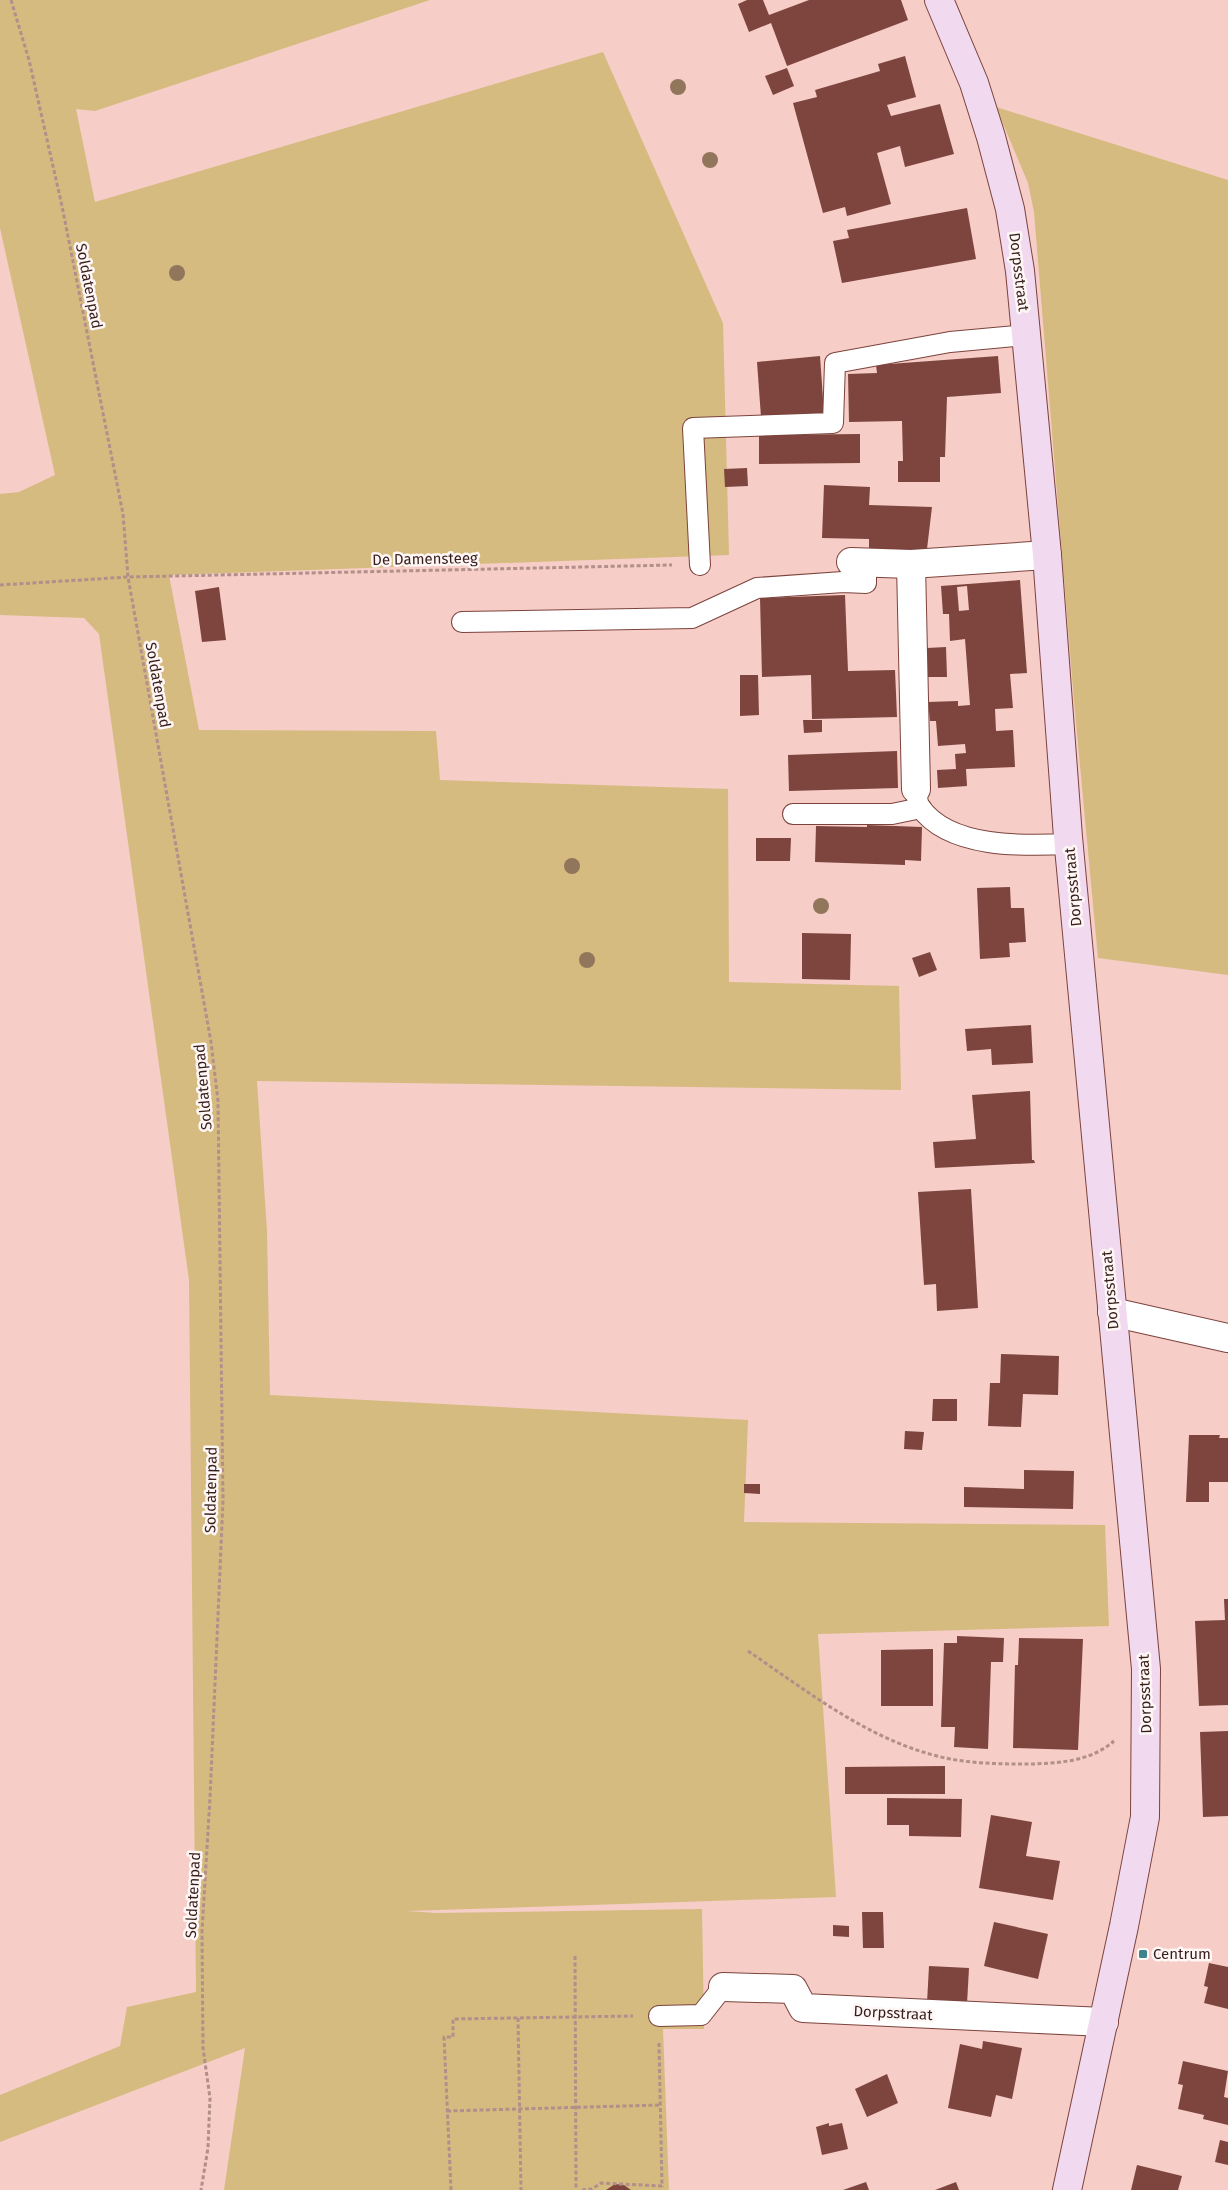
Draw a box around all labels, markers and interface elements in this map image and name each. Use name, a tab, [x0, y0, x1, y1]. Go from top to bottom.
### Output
street label: Dorpsstraat	[1005, 232, 1033, 313]
street label: Soldatenpad	[72, 242, 106, 330]
street label: De Damensteeg	[372, 549, 478, 569]
street label: Soldatenpad	[142, 641, 174, 729]
street label: Dorpsstraat	[1061, 846, 1085, 927]
street label: Soldatenpad	[190, 1043, 216, 1131]
street label: Dorpsstraat	[1098, 1249, 1122, 1330]
street label: Soldatenpad	[201, 1447, 221, 1533]
street label: Dorpsstraat	[1135, 1653, 1155, 1734]
street label: Soldatenpad	[182, 1851, 204, 1939]
place label: Centrum	[1153, 1945, 1211, 1963]
marker: Centrum	[1137, 1948, 1149, 1960]
street label: Dorpsstraat	[853, 2002, 934, 2024]

